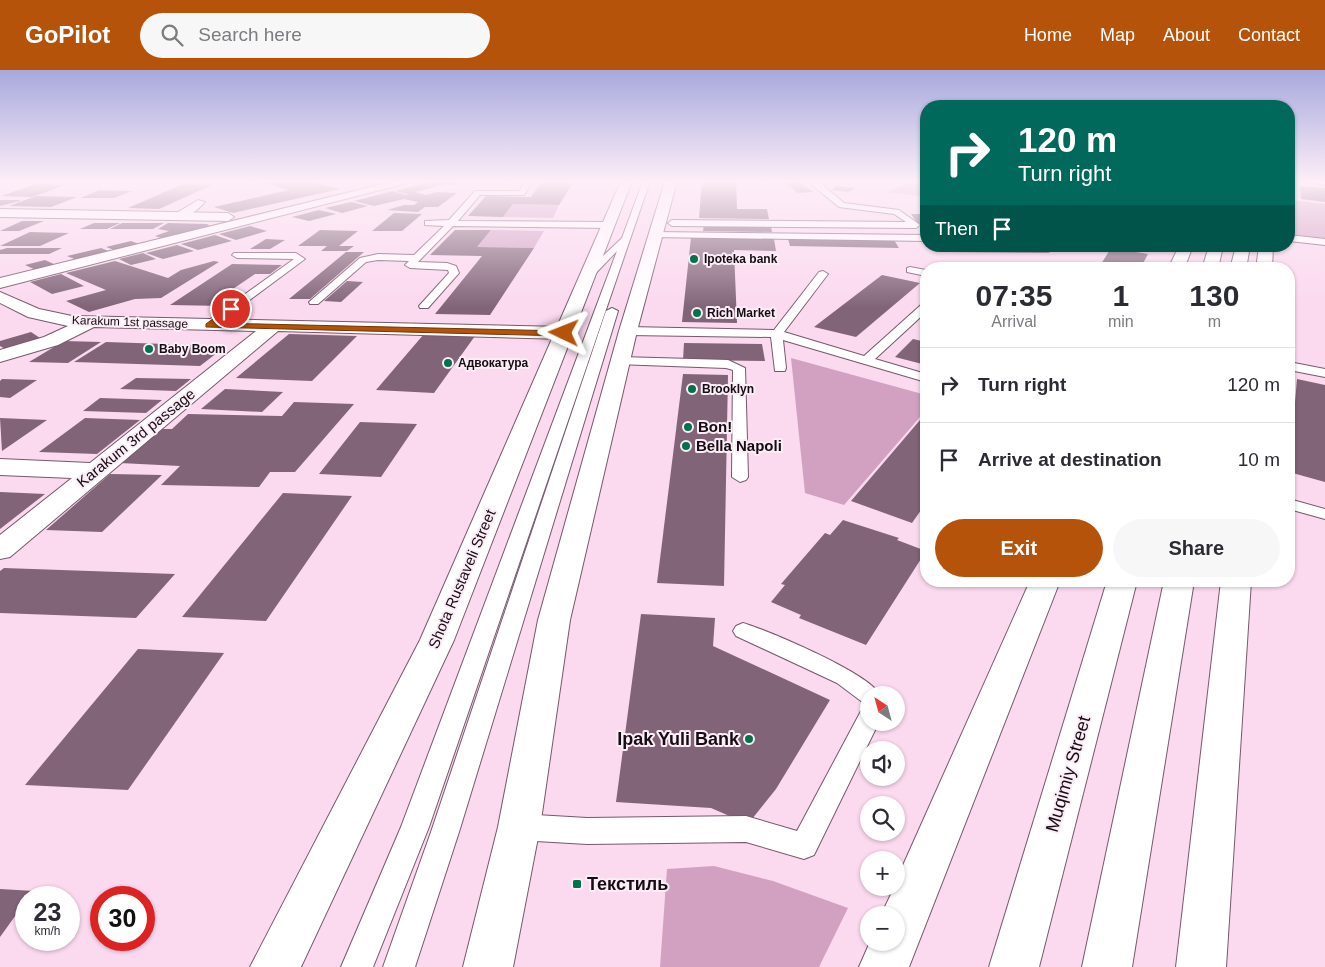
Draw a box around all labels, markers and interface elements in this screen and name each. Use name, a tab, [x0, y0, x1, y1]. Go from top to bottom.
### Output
search box	[140, 13, 490, 58]
text: GoPilot	[25, 21, 110, 48]
icon: search	[158, 21, 186, 49]
text: Search here	[198, 24, 302, 45]
text: Home	[1024, 25, 1072, 45]
text: Map	[1100, 25, 1135, 45]
text: About	[1163, 25, 1210, 45]
text: Contact	[1238, 25, 1300, 45]
icon: right	[935, 120, 1000, 185]
text: 120 m	[1018, 120, 1117, 159]
text: Turn right	[1018, 161, 1111, 186]
icon: arrive	[988, 215, 1016, 243]
text: Then	[935, 218, 978, 239]
place label: Ipoteka bank	[704, 252, 778, 266]
marker: Ipoteka bank	[688, 253, 700, 265]
text: 07:35	[976, 279, 1052, 312]
text: 1	[1112, 279, 1129, 312]
text: 130	[1189, 279, 1239, 312]
pin	[210, 288, 252, 330]
icon: arrive	[217, 295, 245, 323]
position arrow	[537, 306, 589, 358]
place label: Rich Market	[707, 306, 775, 320]
marker: Rich Market	[691, 307, 703, 319]
street label: Karakum 1st passage	[72, 313, 189, 331]
text: Arrival	[991, 313, 1037, 330]
text: min	[1108, 313, 1134, 330]
text: m	[1208, 313, 1221, 330]
place label: Baby Boom	[159, 342, 226, 356]
marker: Baby Boom	[143, 343, 155, 355]
place label: Адвокатура	[458, 356, 529, 370]
marker: Адвокатура	[442, 357, 454, 369]
icon: right	[935, 371, 963, 399]
text: Turn right	[978, 374, 1066, 395]
text: 120 m	[1227, 374, 1280, 395]
place label: Brooklyn	[702, 382, 754, 396]
marker: Brooklyn	[686, 383, 698, 395]
street label: Karakum 3rd passage	[73, 385, 198, 490]
place label: Bon!	[698, 418, 732, 435]
marker: Bon!	[682, 421, 694, 433]
place label: Bella Napoli	[696, 437, 782, 454]
marker: Bella Napoli	[680, 440, 692, 452]
icon: arrive	[935, 446, 963, 474]
text: Arrive at destination	[978, 449, 1162, 470]
text: 10 m	[1238, 449, 1280, 470]
street label: Shota Rustaveli Street	[425, 506, 499, 651]
button: Exit	[935, 519, 1103, 577]
button: Share	[1113, 519, 1280, 577]
north arrow	[860, 686, 905, 731]
map controls	[860, 686, 905, 951]
street label: Muqimiy Street	[1042, 714, 1094, 834]
place label: Ipak Yuli Bank	[617, 729, 740, 749]
marker: Ipak Yuli Bank	[743, 733, 755, 745]
button: sound	[860, 741, 905, 786]
button: search	[860, 796, 905, 841]
button: +	[860, 851, 905, 896]
place label: Текстиль	[587, 874, 668, 894]
marker: Текстиль	[571, 878, 583, 890]
speed limit sign: 30	[90, 886, 155, 951]
text: 23	[34, 898, 61, 926]
button: −	[860, 906, 905, 951]
text: km/h	[34, 924, 61, 938]

